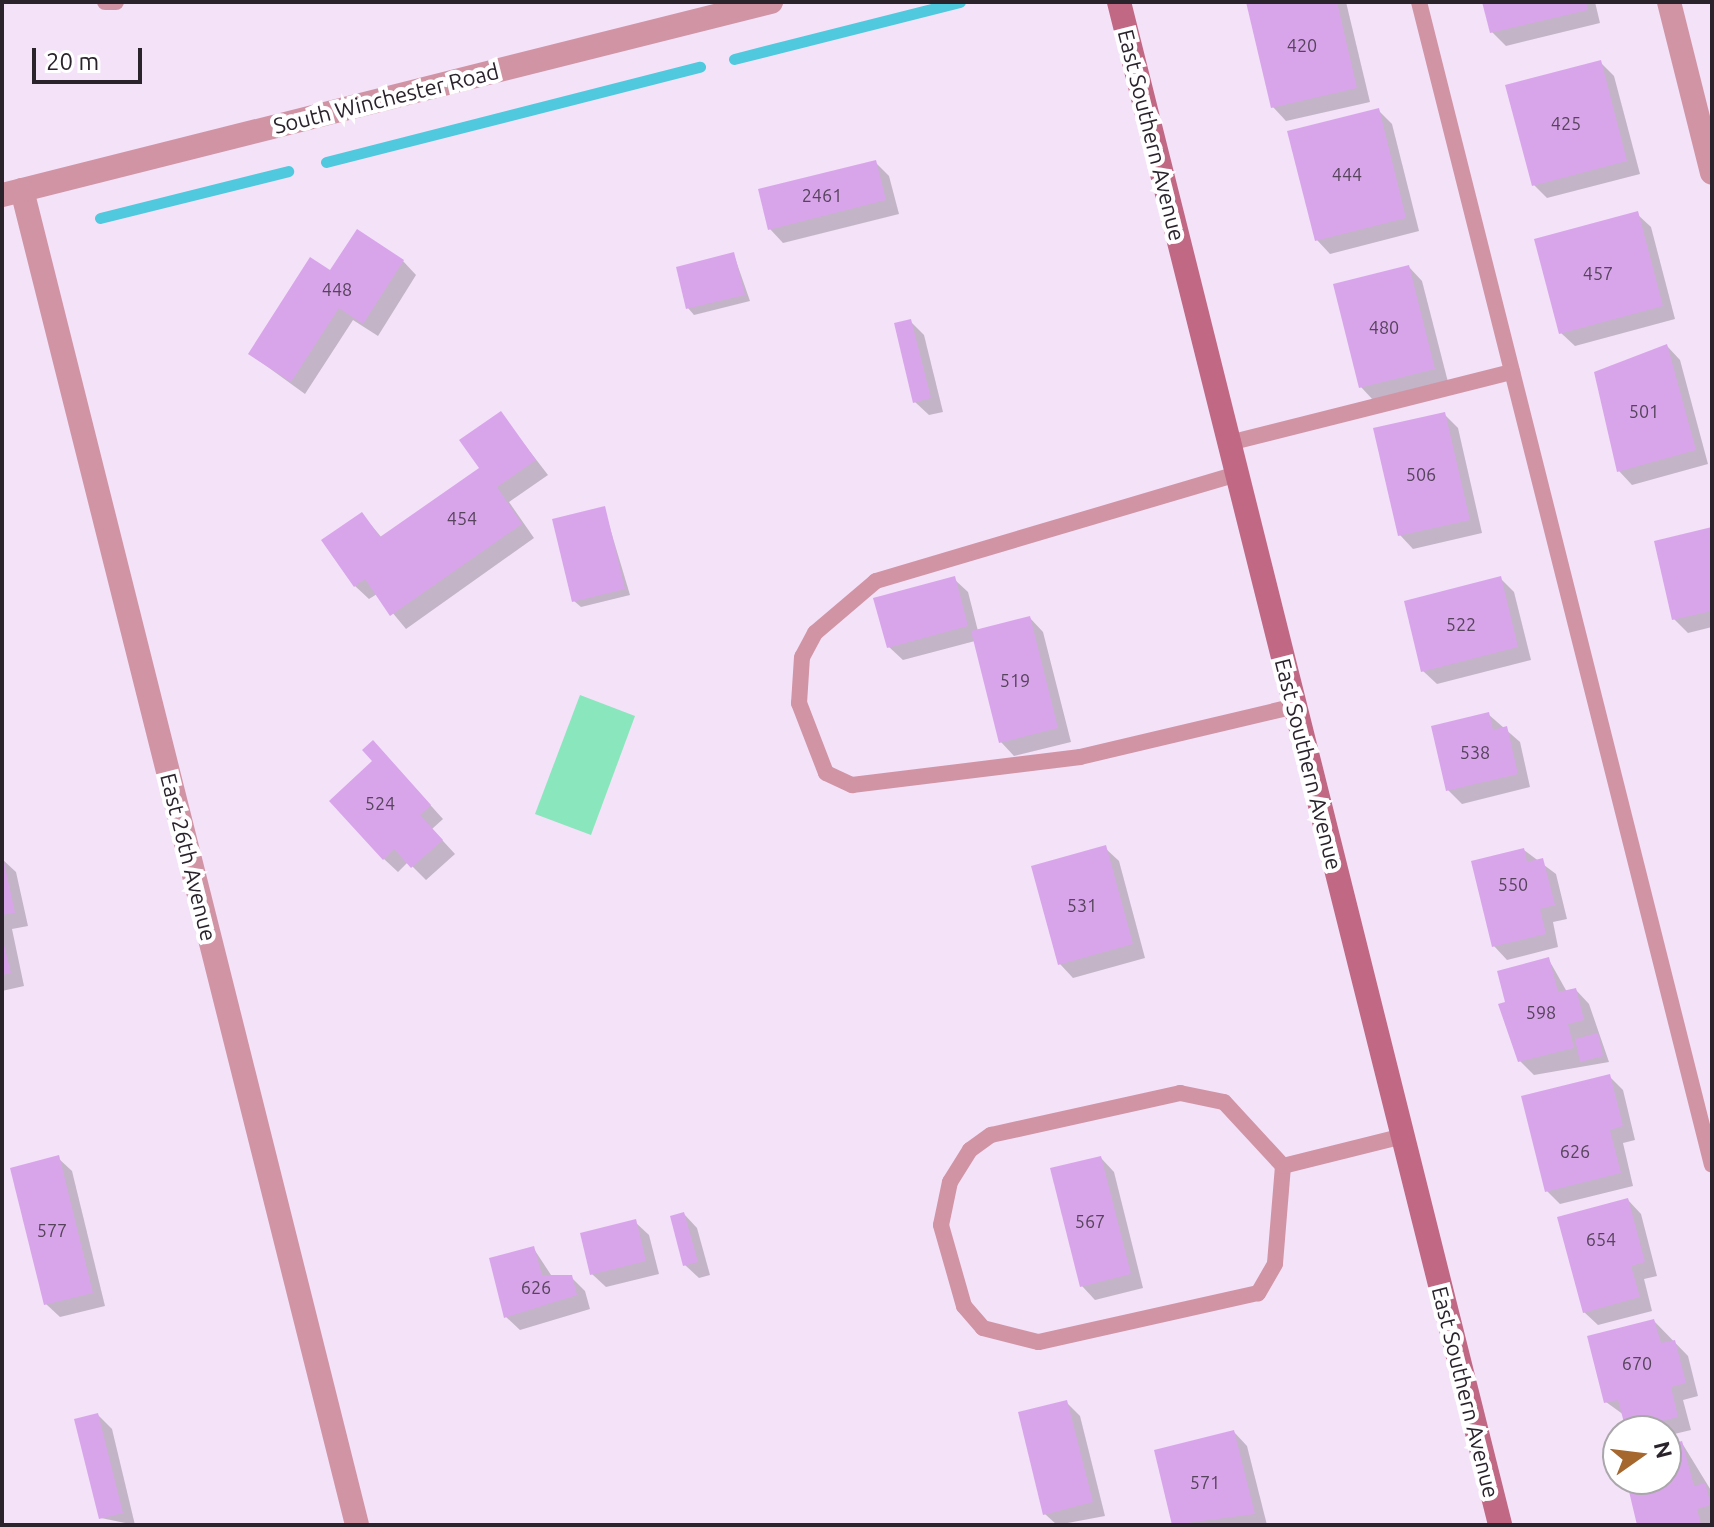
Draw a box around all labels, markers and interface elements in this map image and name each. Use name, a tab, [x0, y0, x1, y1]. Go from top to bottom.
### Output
street label: East Southern Avenue	[1113, 26, 1191, 244]
scale bar	[36, 32, 146, 82]
house number: 420	[1287, 34, 1317, 56]
text: 20 m	[46, 48, 99, 75]
street label: South Winchester Road	[271, 57, 501, 139]
house number: 425	[1551, 112, 1581, 134]
house number: 444	[1332, 163, 1362, 185]
house number: 2461	[802, 184, 842, 206]
house number: 457	[1583, 262, 1613, 284]
house number: 448	[322, 278, 352, 300]
house number: 480	[1369, 316, 1399, 338]
house number: 501	[1629, 400, 1659, 422]
house number: 506	[1406, 463, 1436, 485]
house number: 454	[447, 507, 477, 529]
house number: 522	[1446, 613, 1476, 635]
street label: East Southern Avenue	[1270, 655, 1348, 873]
house number: 519	[1000, 669, 1030, 691]
house number: 538	[1460, 741, 1490, 763]
street label: East 26th Avenue	[155, 770, 223, 944]
house number: 524	[365, 792, 395, 814]
house number: 550	[1498, 873, 1528, 895]
house number: 531	[1067, 894, 1097, 916]
house number: 598	[1526, 1001, 1556, 1023]
house number: 626	[1560, 1140, 1590, 1162]
house number: 567	[1075, 1210, 1105, 1232]
house number: 577	[37, 1219, 67, 1241]
house number: 654	[1586, 1228, 1616, 1250]
house number: 626	[521, 1276, 551, 1298]
street label: East Southern Avenue	[1427, 1283, 1505, 1501]
house number: 670	[1622, 1352, 1652, 1374]
north arrow	[1602, 1415, 1682, 1495]
text: N	[1650, 1439, 1678, 1461]
house number: 571	[1190, 1471, 1220, 1493]

